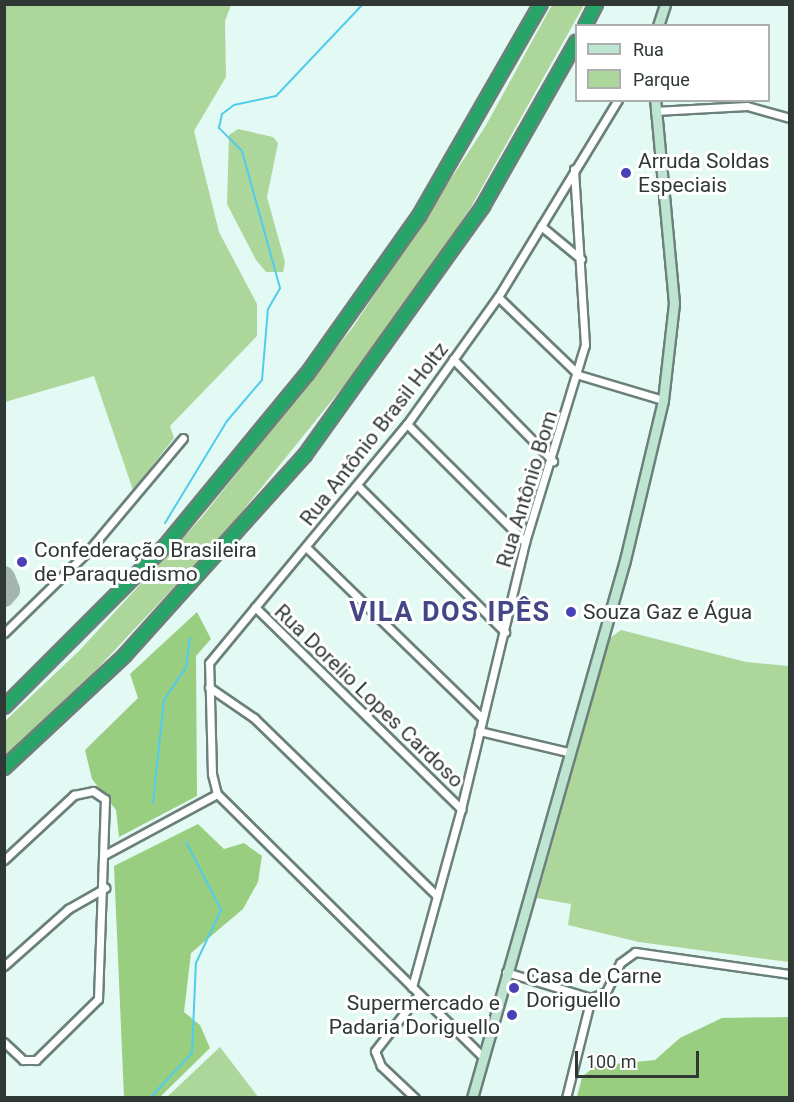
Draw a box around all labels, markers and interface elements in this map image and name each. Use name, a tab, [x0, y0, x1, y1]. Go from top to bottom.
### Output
legend	[575, 24, 770, 102]
text: Rua	[633, 39, 664, 60]
text: Parque	[633, 69, 690, 90]
place label: Arruda Soldas Especiais	[638, 148, 770, 198]
marker: Arruda Soldas Especiais	[619, 166, 633, 180]
street label: Rua Antônio Brasil Holtz	[295, 337, 453, 531]
street label: Rua Antônio Bom	[491, 408, 563, 570]
place label: Confederação Brasileira de Paraquedismo	[34, 537, 257, 587]
marker: Confederação Brasileira de Paraquedismo	[15, 555, 29, 569]
district label: VILA DOS IPÊS	[349, 597, 551, 629]
street label: Rua Dorelio Lopes Cardoso	[269, 599, 469, 793]
place label: Souza Gaz e Água	[583, 599, 752, 625]
marker: Souza Gaz e Água	[564, 605, 578, 619]
place label: Casa de Carne Doriguello	[526, 963, 662, 1013]
marker: Casa de Carne Doriguello	[507, 981, 521, 995]
place label: Supermercado e Padaria Doriguello	[329, 990, 500, 1040]
marker: Supermercado e Padaria Doriguello	[505, 1008, 519, 1022]
scale bar	[578, 1039, 702, 1077]
text: 100 m	[586, 1051, 637, 1072]

